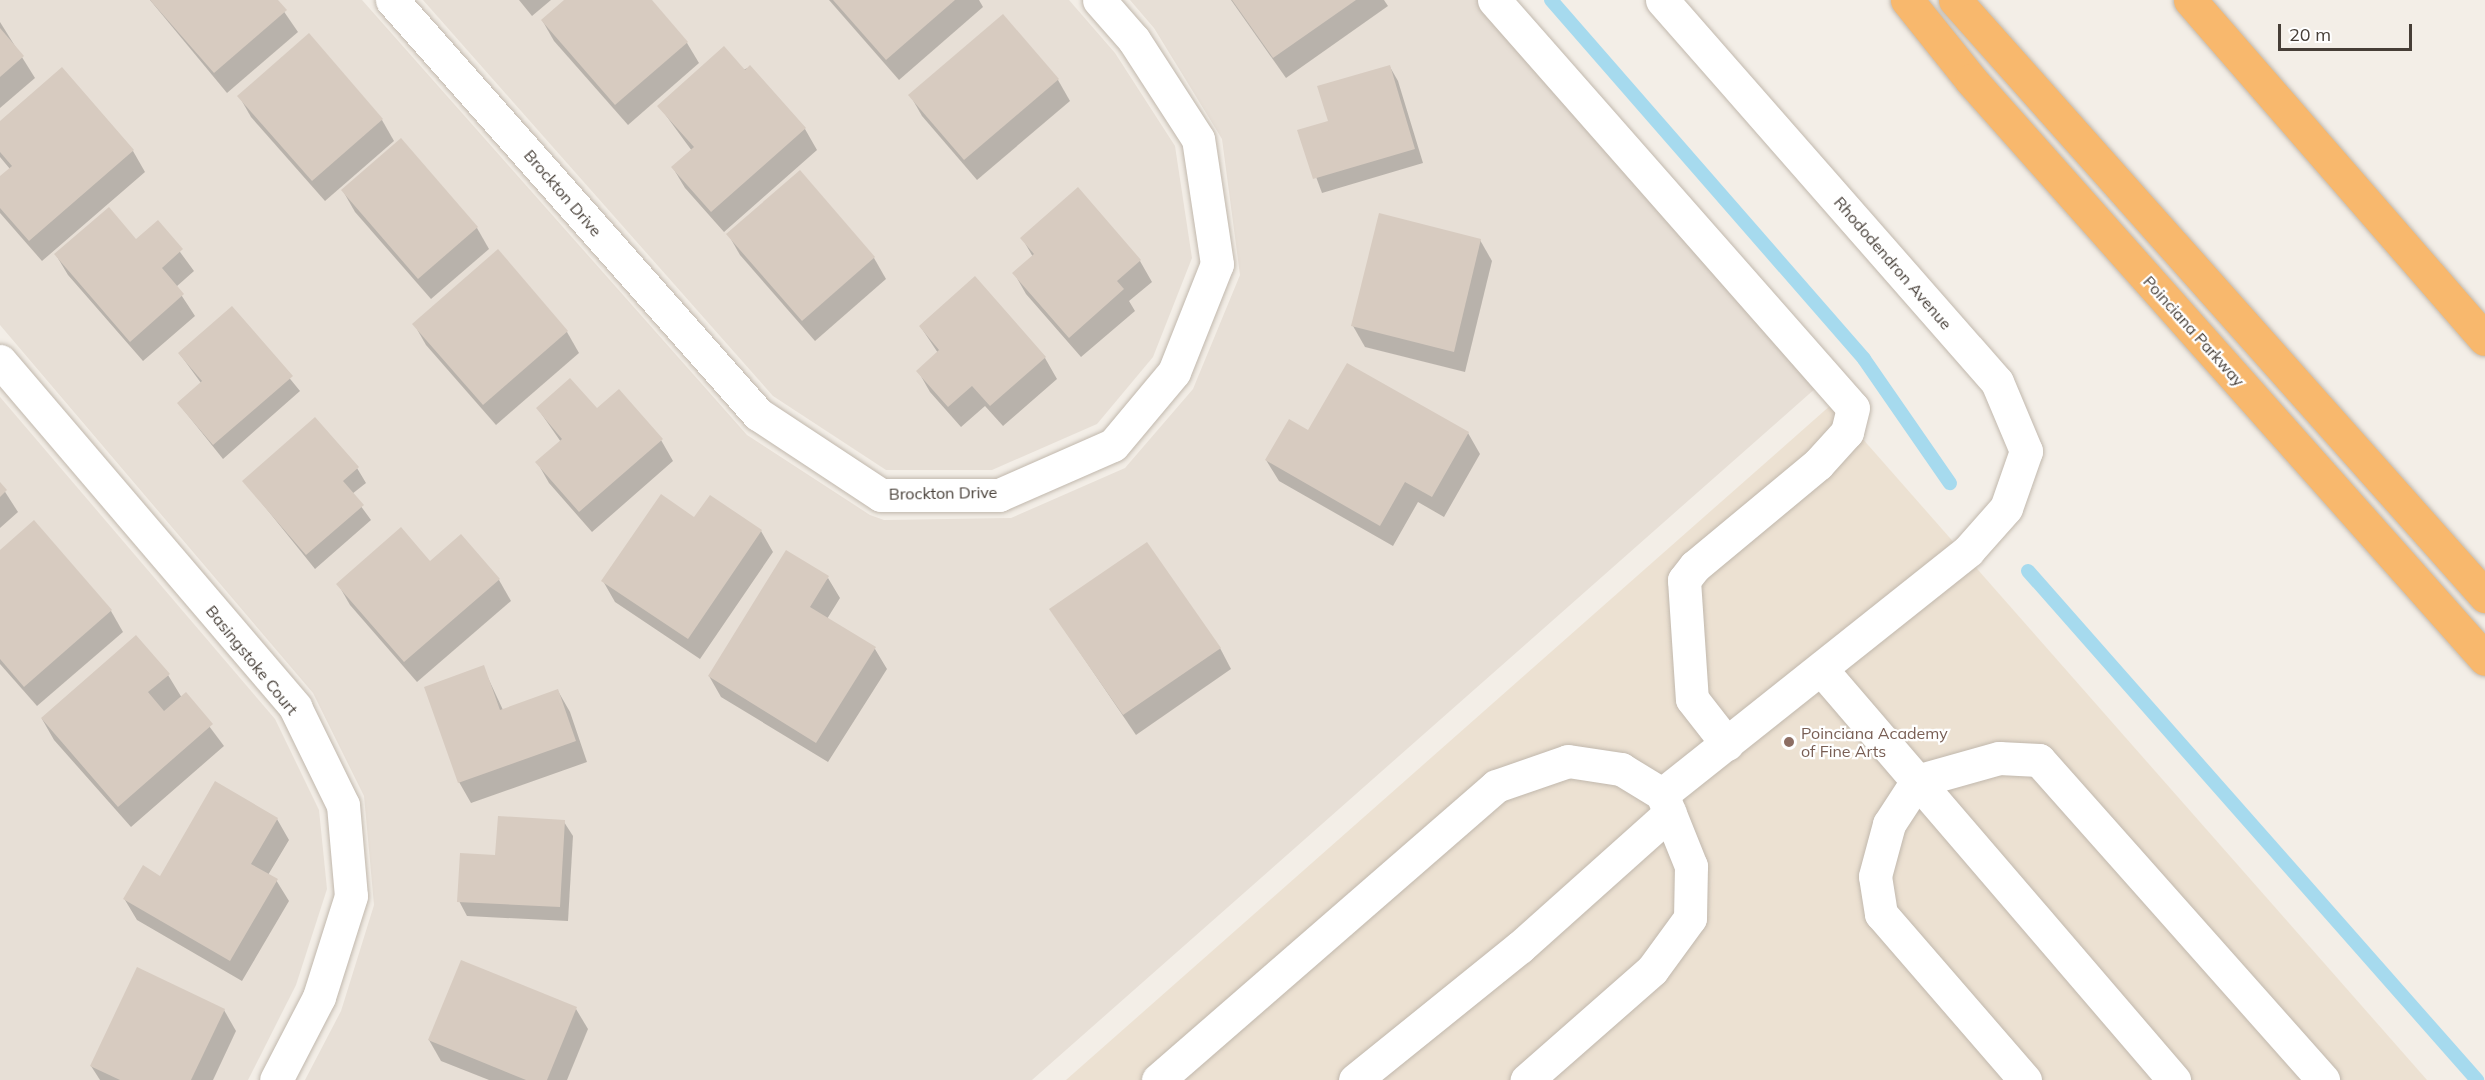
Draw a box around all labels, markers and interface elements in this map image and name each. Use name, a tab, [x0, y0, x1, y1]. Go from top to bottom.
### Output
scale bar	[2281, 12, 2414, 50]
text: 20 m	[2289, 23, 2331, 46]
street label: Brockton Drive	[520, 146, 606, 240]
street label: Rhododendron Avenue	[1830, 193, 1956, 333]
street label: Poinciana Parkway	[2139, 272, 2249, 390]
street label: Brockton Drive	[889, 482, 997, 504]
street label: Basingstoke Court	[202, 601, 302, 719]
place label: Poinciana Academy of Fine Arts	[1801, 723, 1948, 761]
marker: Poinciana Academy of Fine Arts	[1782, 735, 1796, 749]

